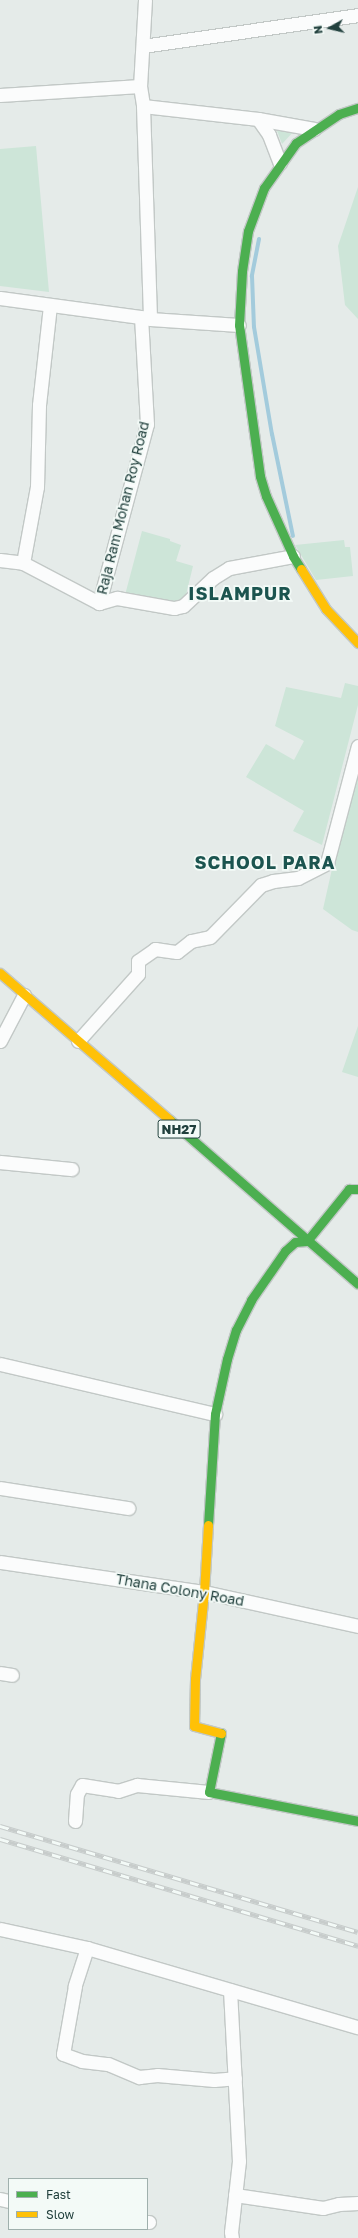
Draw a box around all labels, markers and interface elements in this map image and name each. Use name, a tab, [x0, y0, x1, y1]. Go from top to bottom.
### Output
north arrow	[310, 8, 350, 48]
text: N	[311, 25, 325, 35]
street label: Raja Ram Mohan Roy Road	[93, 420, 153, 596]
district label: ISLAMPUR	[188, 582, 292, 604]
district label: SCHOOL PARA	[194, 851, 336, 873]
road number: NH27	[157, 1118, 201, 1140]
street label: Thana Colony Road	[115, 1570, 245, 1610]
legend	[8, 2178, 148, 2230]
text: Fast	[46, 2187, 71, 2202]
text: Slow	[46, 2207, 74, 2222]

